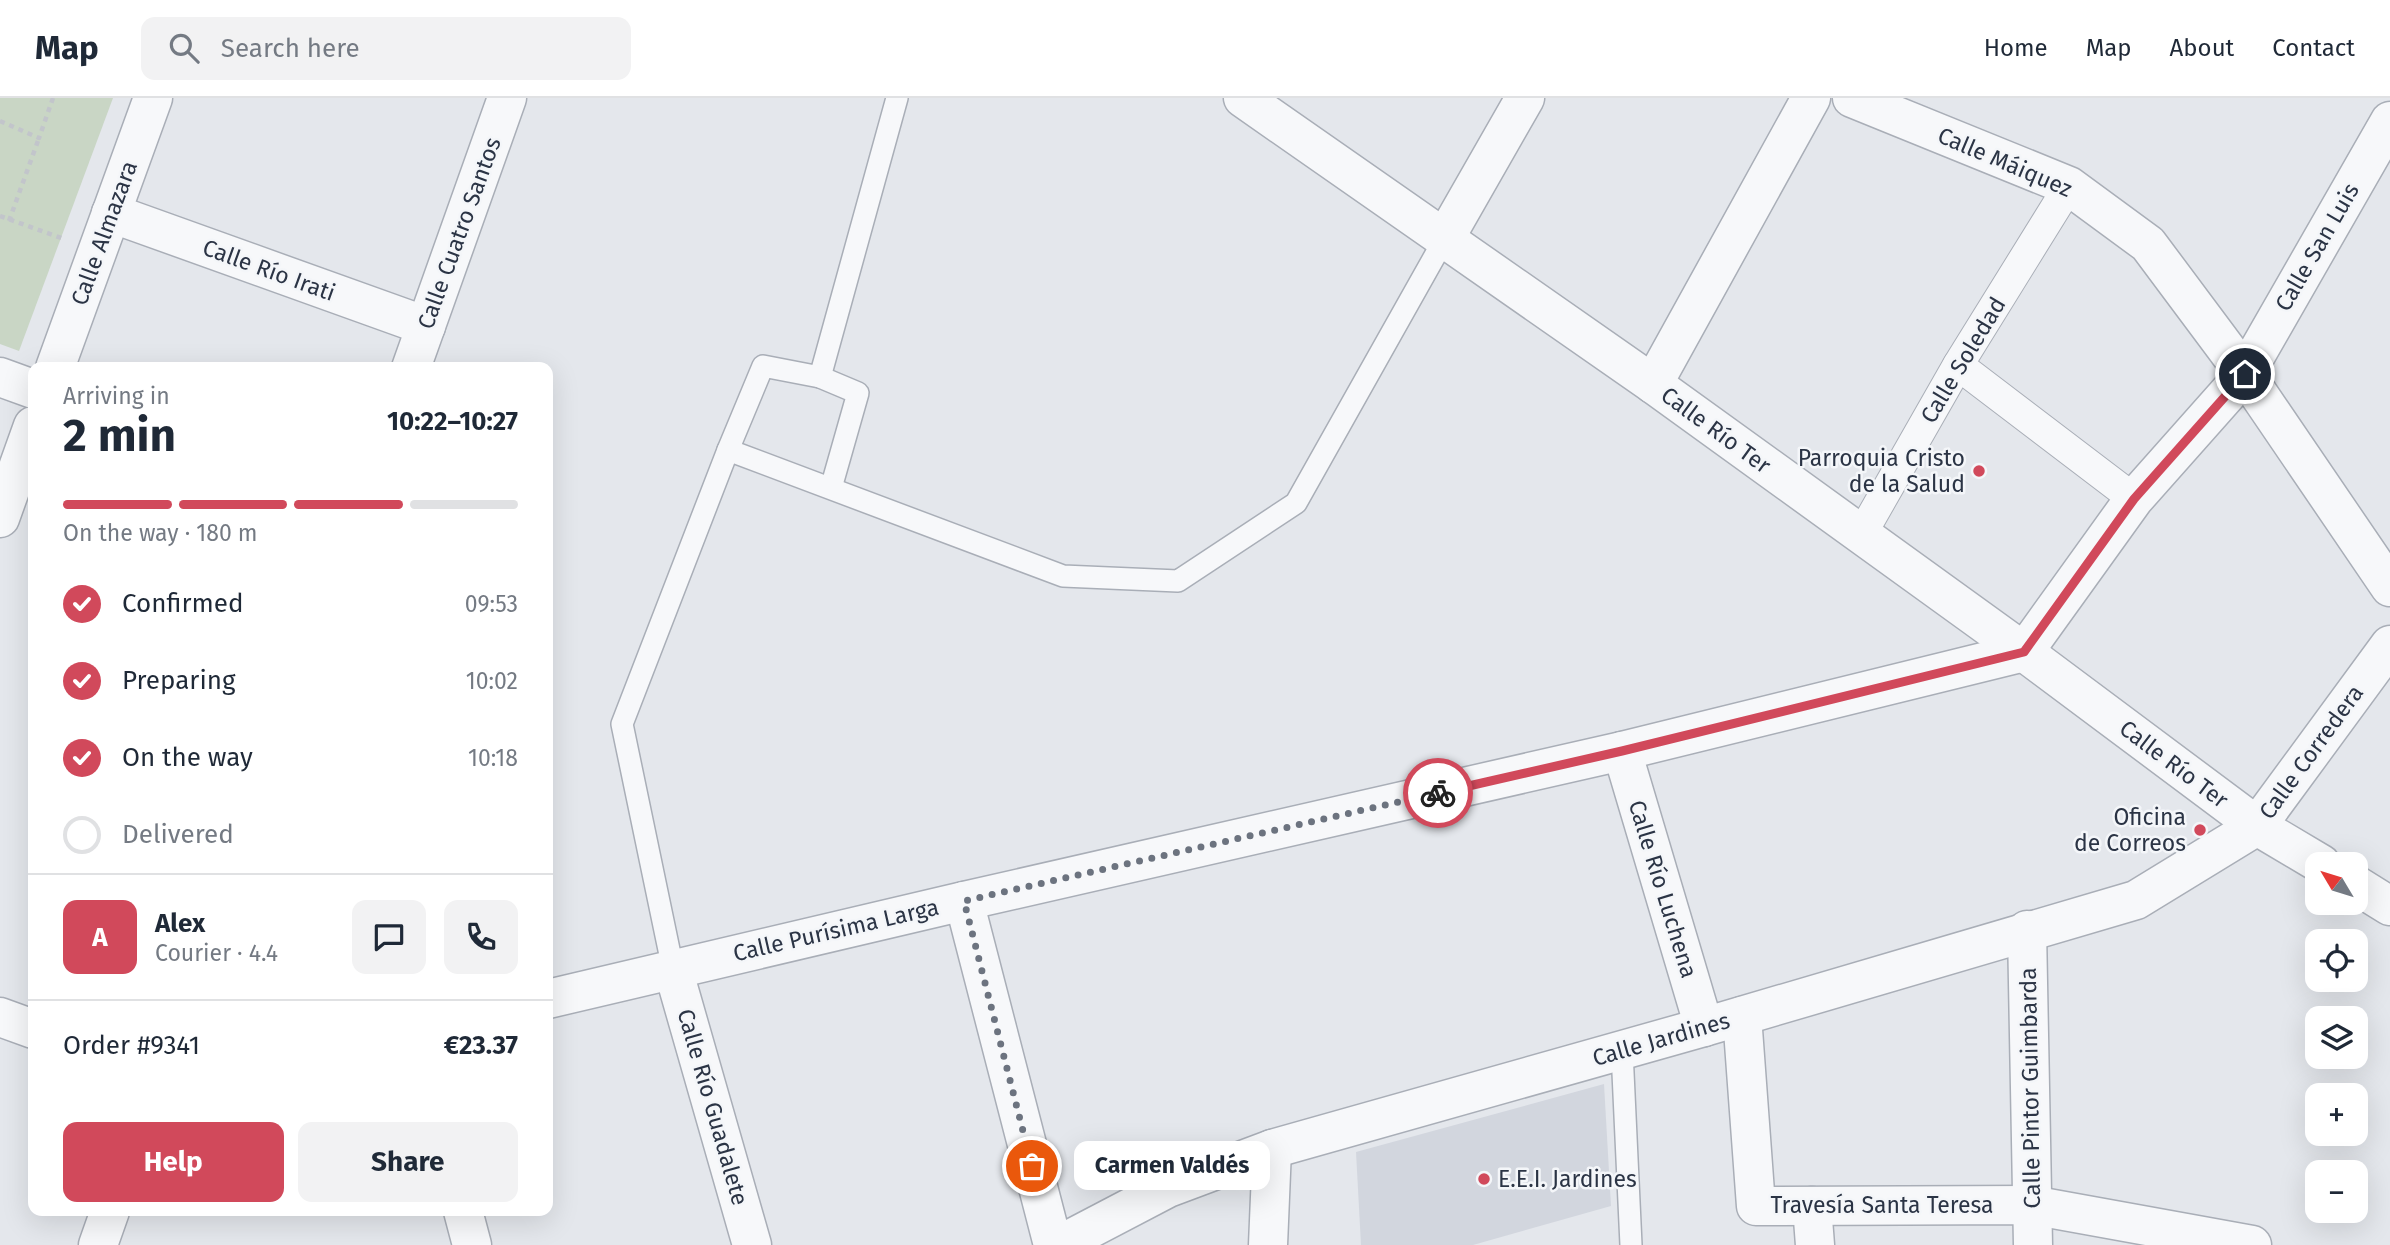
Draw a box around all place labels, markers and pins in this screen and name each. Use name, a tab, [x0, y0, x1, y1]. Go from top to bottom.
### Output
pin	[2215, 344, 2275, 404]
place label: Parroquia Cristo de la Salud	[1798, 444, 1965, 498]
marker: Parroquia Cristo de la Salud	[1971, 463, 1987, 479]
place label: Oficina de Correos	[2074, 803, 2186, 857]
marker: Oficina de Correos	[2192, 822, 2208, 838]
pin	[1002, 1136, 1062, 1196]
callout: Carmen Valdés	[1074, 1142, 1270, 1190]
place label: E.E.I. Jardines	[1498, 1165, 1637, 1193]
marker: E.E.I. Jardines	[1476, 1171, 1492, 1187]

